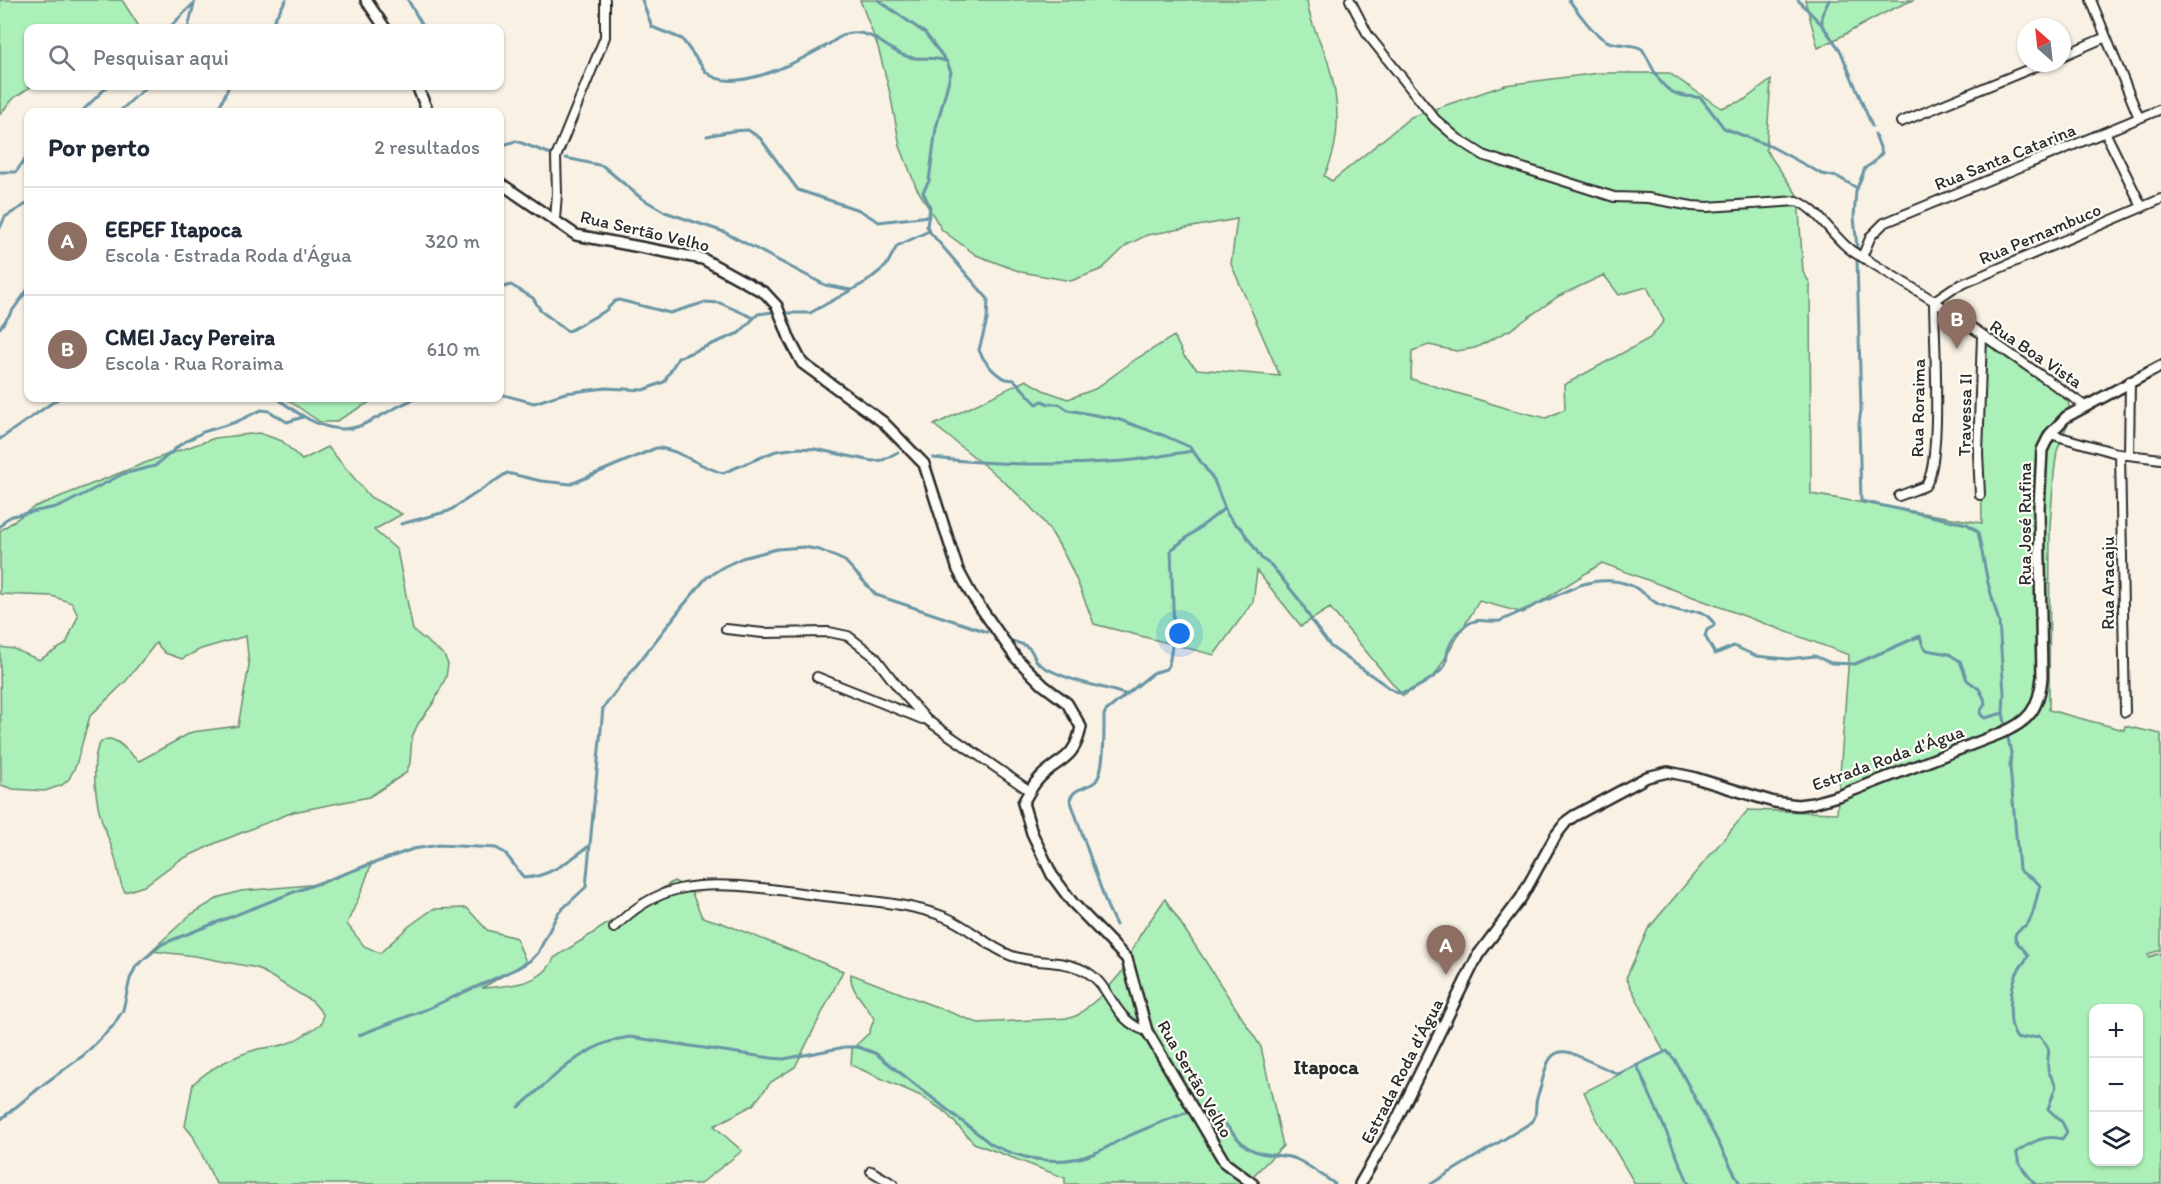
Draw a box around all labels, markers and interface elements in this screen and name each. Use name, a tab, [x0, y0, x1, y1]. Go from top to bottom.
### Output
north arrow	[2017, 18, 2071, 72]
search box	[24, 24, 504, 90]
icon: search	[45, 41, 78, 74]
text: Pesquisar aqui	[93, 44, 229, 71]
street label: Rua Santa Catarina	[1931, 119, 2079, 195]
text: Por perto	[48, 131, 150, 163]
text: 2 resultados	[374, 135, 480, 159]
street label: Rua Pernambuco	[1976, 198, 2104, 270]
street label: Rua Sertão Velho	[578, 205, 712, 257]
text: EEPEF Itapoca	[105, 216, 242, 243]
text: A	[61, 229, 74, 253]
text: 320 m	[425, 229, 480, 253]
text: Escola · Estrada Roda d'Água	[105, 243, 352, 267]
pin: B	[1938, 300, 1976, 349]
street label: Rua Boa Vista	[1986, 315, 2087, 393]
text: CMEI Jacy Pereira	[105, 324, 275, 351]
text: B	[61, 337, 74, 361]
text: 610 m	[427, 337, 480, 361]
text: Escola · Rua Roraima	[105, 351, 284, 375]
street label: Rua Roraima	[1906, 358, 1930, 458]
street label: Travessa II	[1953, 373, 1977, 457]
street label: Rua José Rufina	[2014, 462, 2036, 585]
street label: Rua Aracaju	[2097, 536, 2119, 630]
your location	[1165, 619, 1194, 648]
street label: Estrada Roda d'Água	[1809, 720, 1968, 796]
pin: A	[1426, 926, 1466, 975]
street label: Estrada Roda d'Água	[1356, 994, 1448, 1147]
map controls	[2089, 1004, 2143, 1166]
button: +	[2089, 1004, 2143, 1058]
street label: Rua Sertão Velho	[1152, 1016, 1238, 1142]
district label: Itapoca	[1293, 1055, 1359, 1080]
button: −	[2089, 1058, 2143, 1112]
button: layers	[2089, 1112, 2143, 1166]

